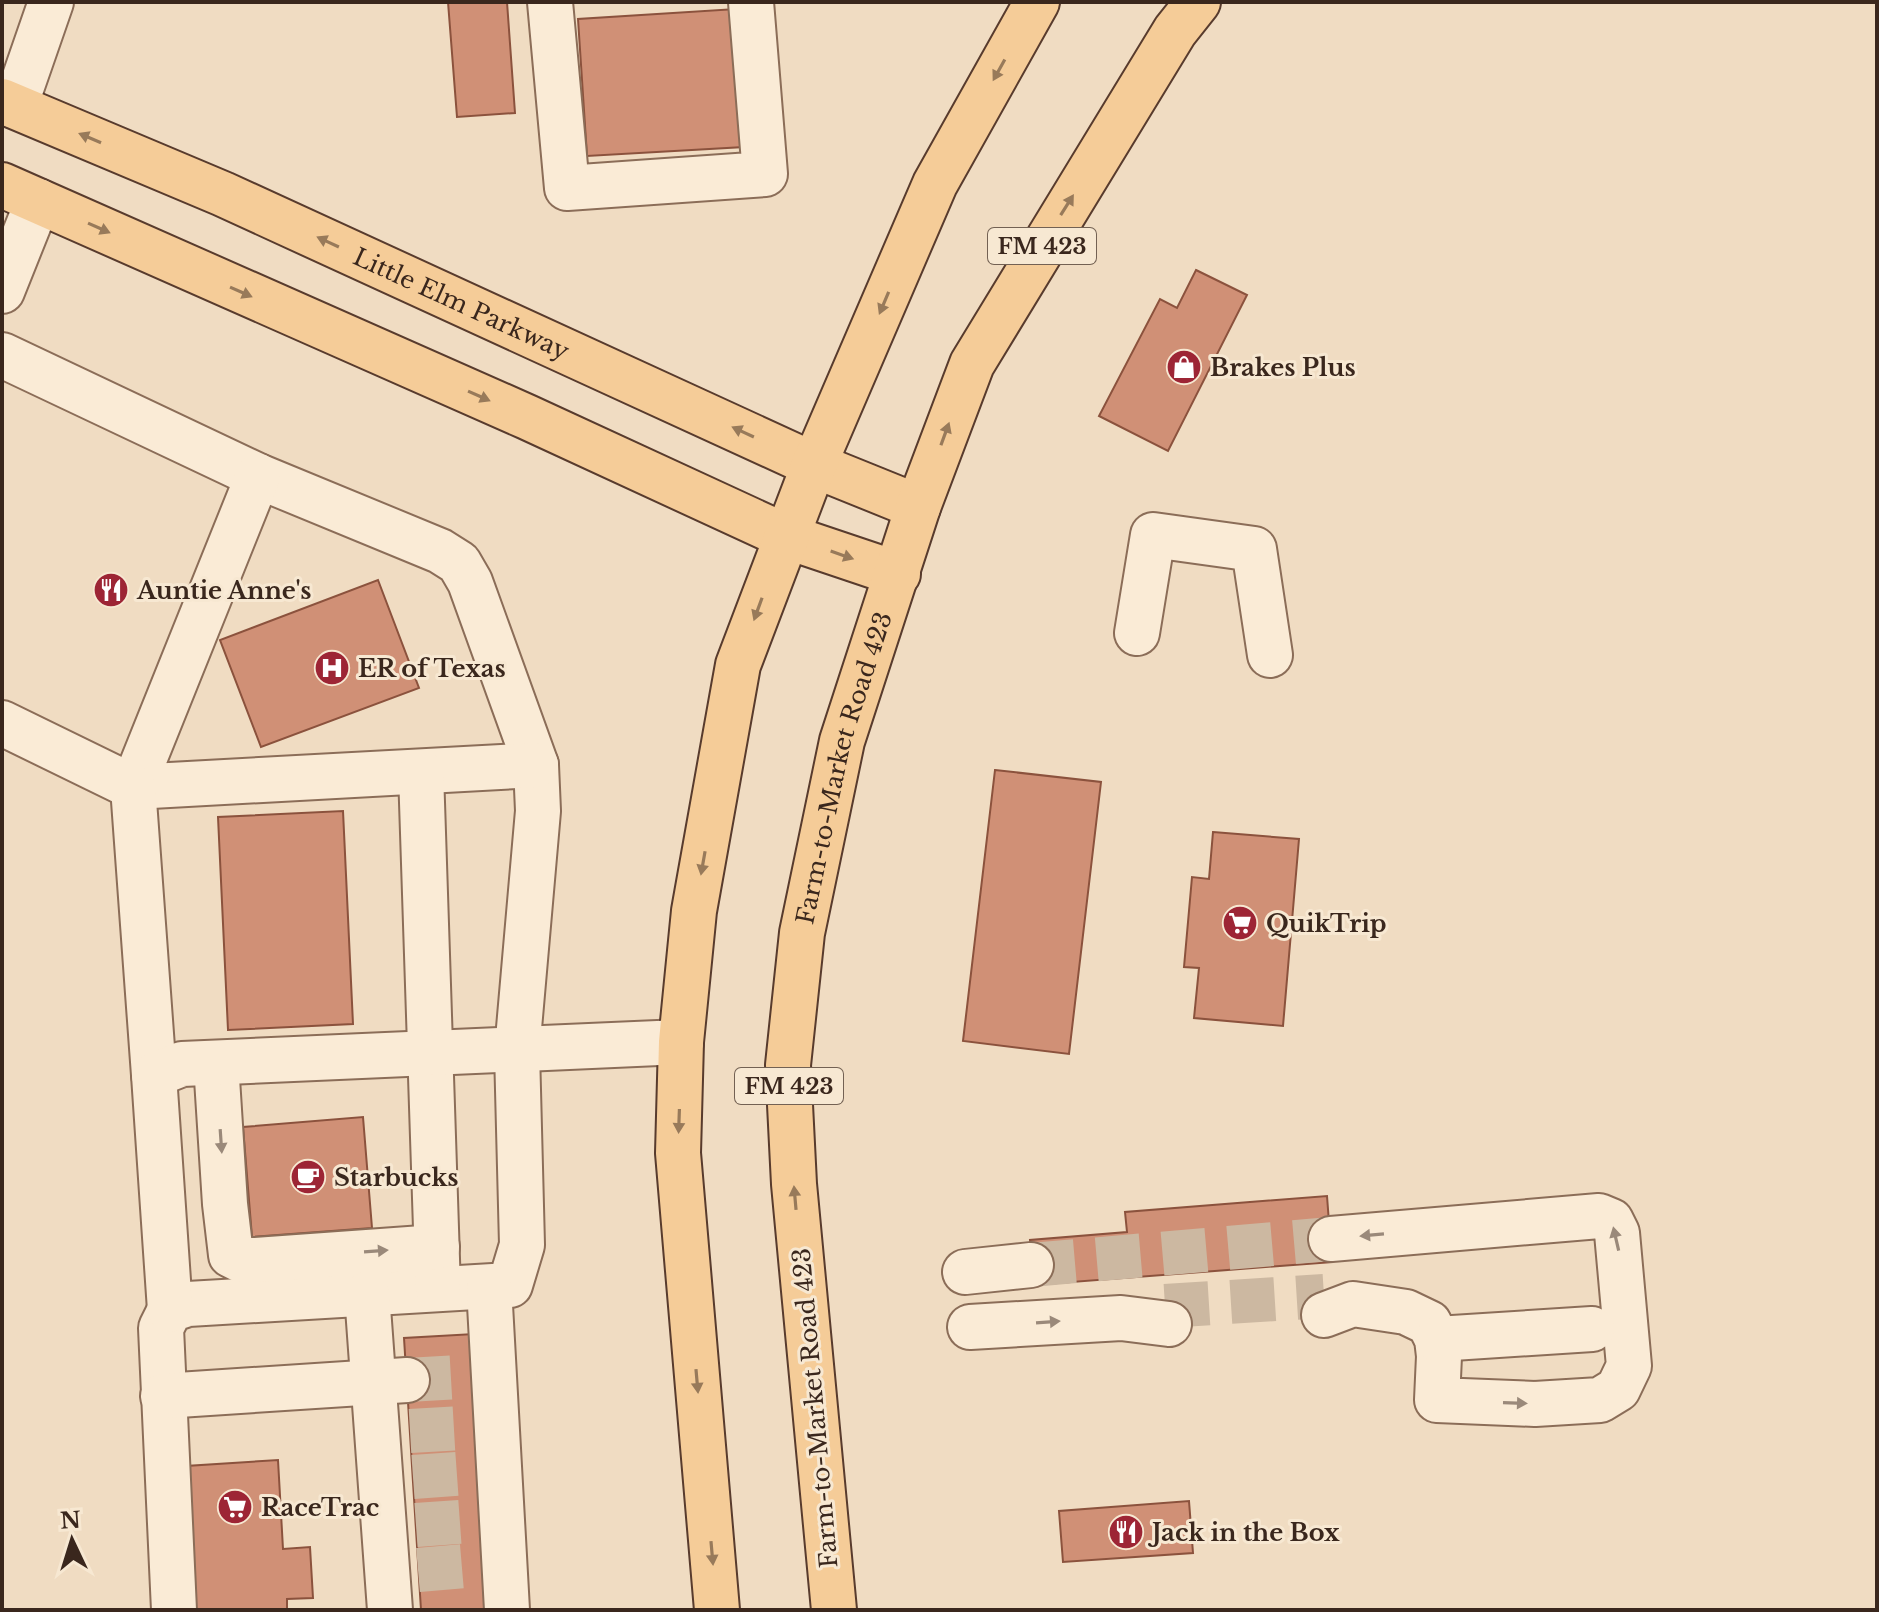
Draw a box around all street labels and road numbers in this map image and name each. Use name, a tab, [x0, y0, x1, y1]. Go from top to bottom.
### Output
road number: FM 423	[988, 228, 1096, 264]
street label: Little Elm Parkway	[349, 241, 574, 366]
street label: Farm-to-Market Road 423	[790, 608, 897, 927]
road number: FM 423	[735, 1068, 843, 1104]
street label: Farm-to-Market Road 423	[787, 1247, 843, 1569]

